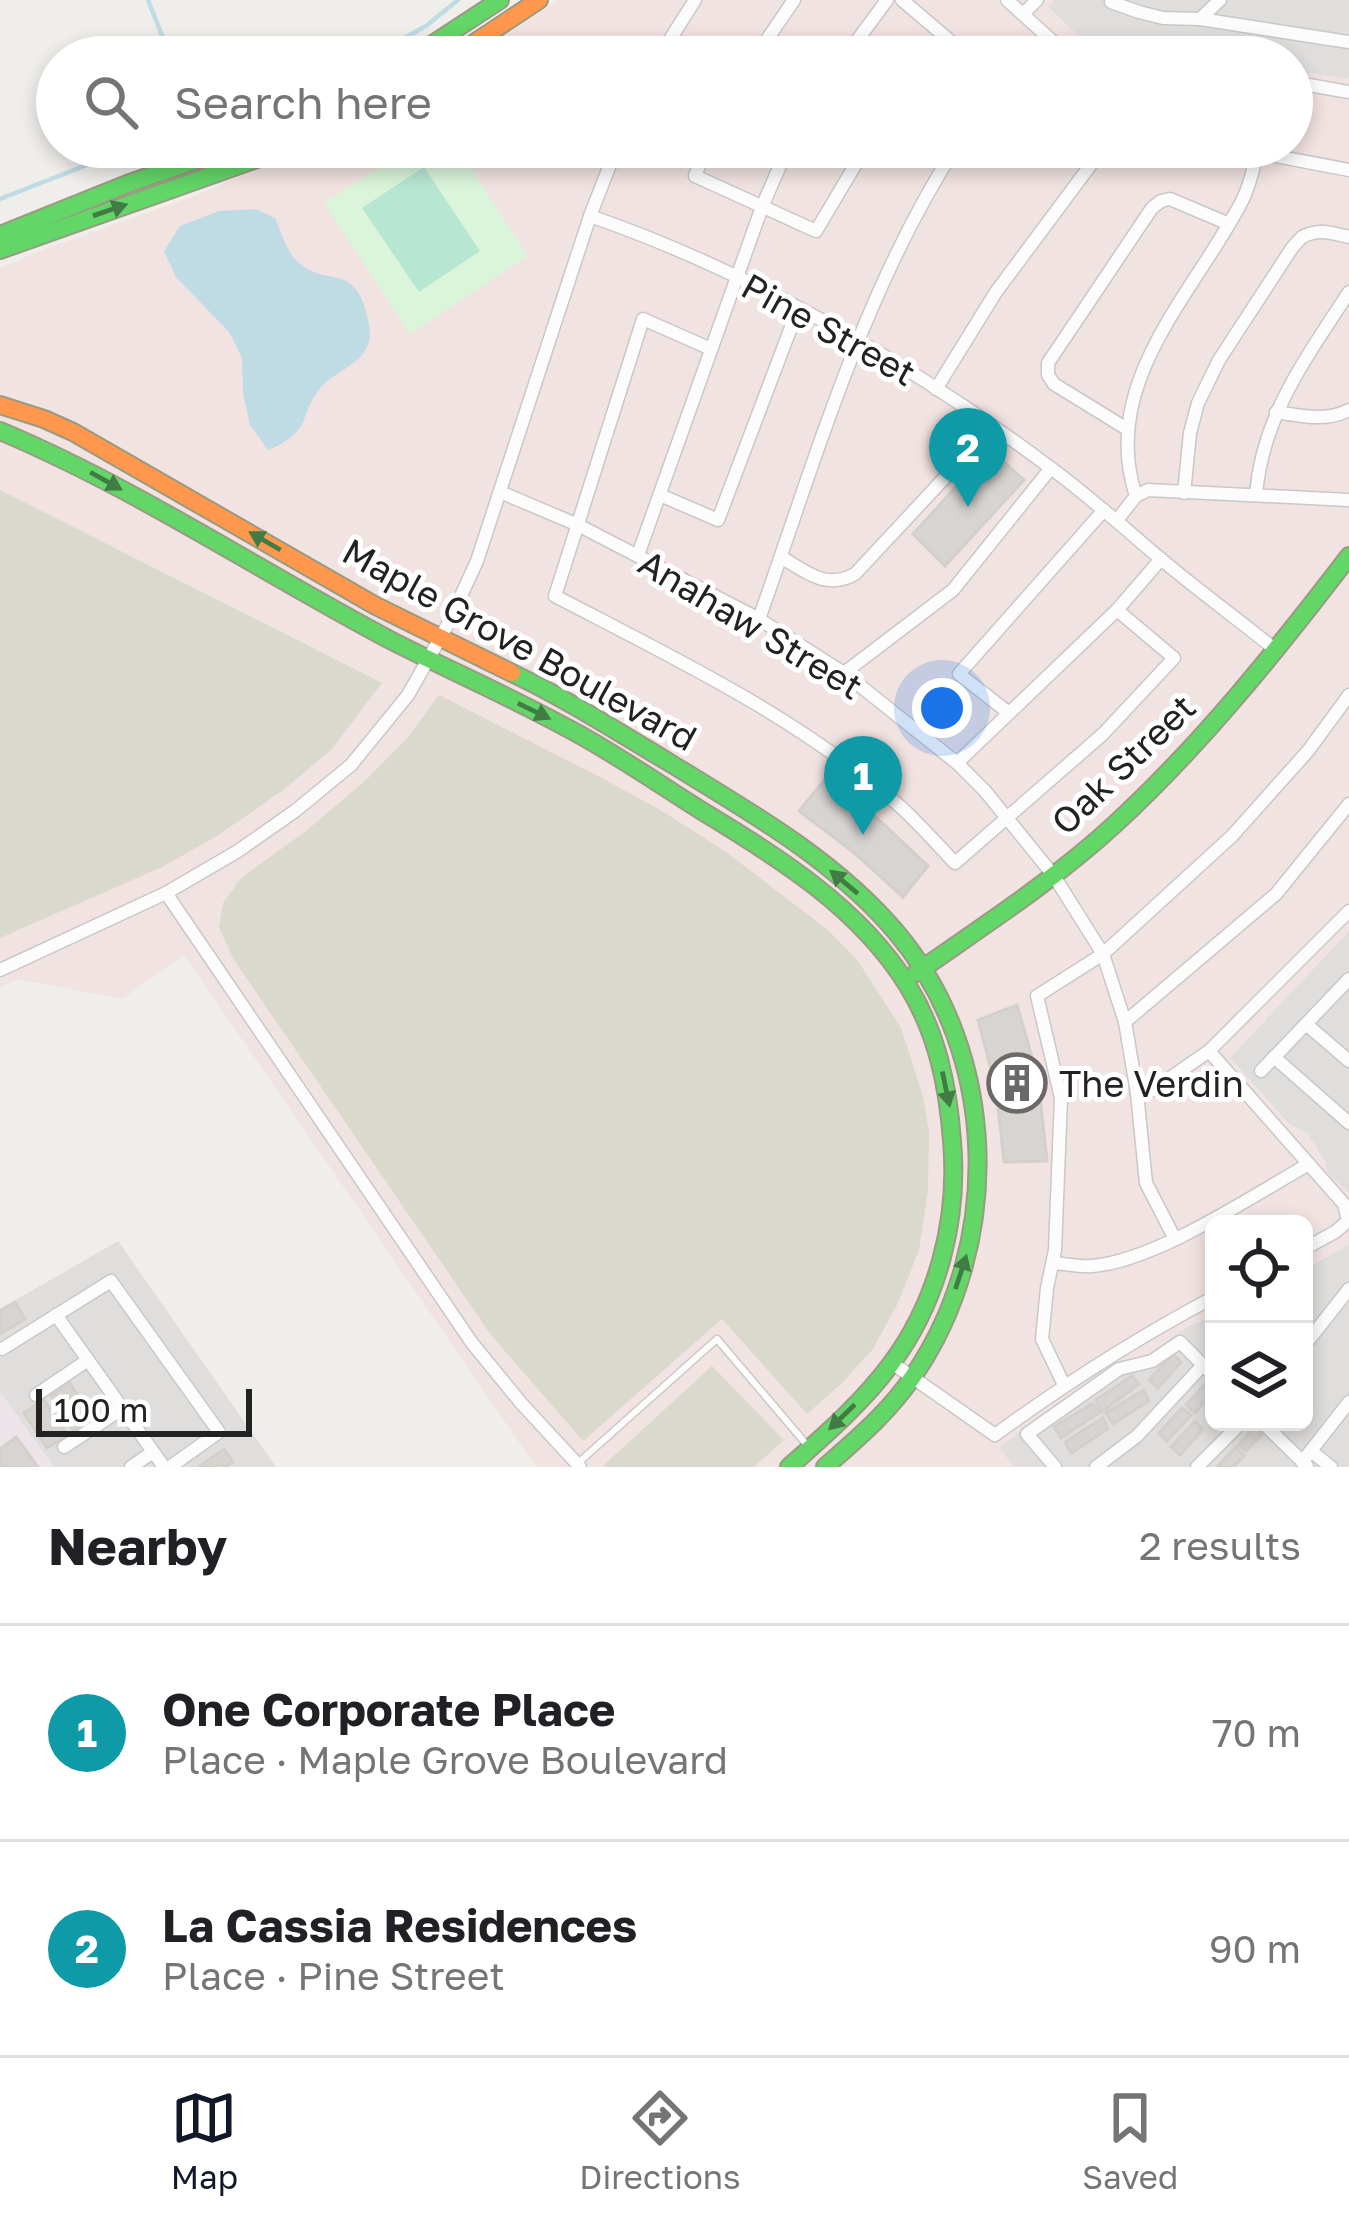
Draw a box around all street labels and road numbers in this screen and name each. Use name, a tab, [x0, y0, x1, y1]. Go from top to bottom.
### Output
street label: Pine Street	[735, 264, 923, 394]
street label: Maple Grove Boulevard	[336, 529, 704, 759]
street label: Anahaw Street	[631, 540, 871, 708]
street label: Oak Street	[1042, 685, 1204, 843]

